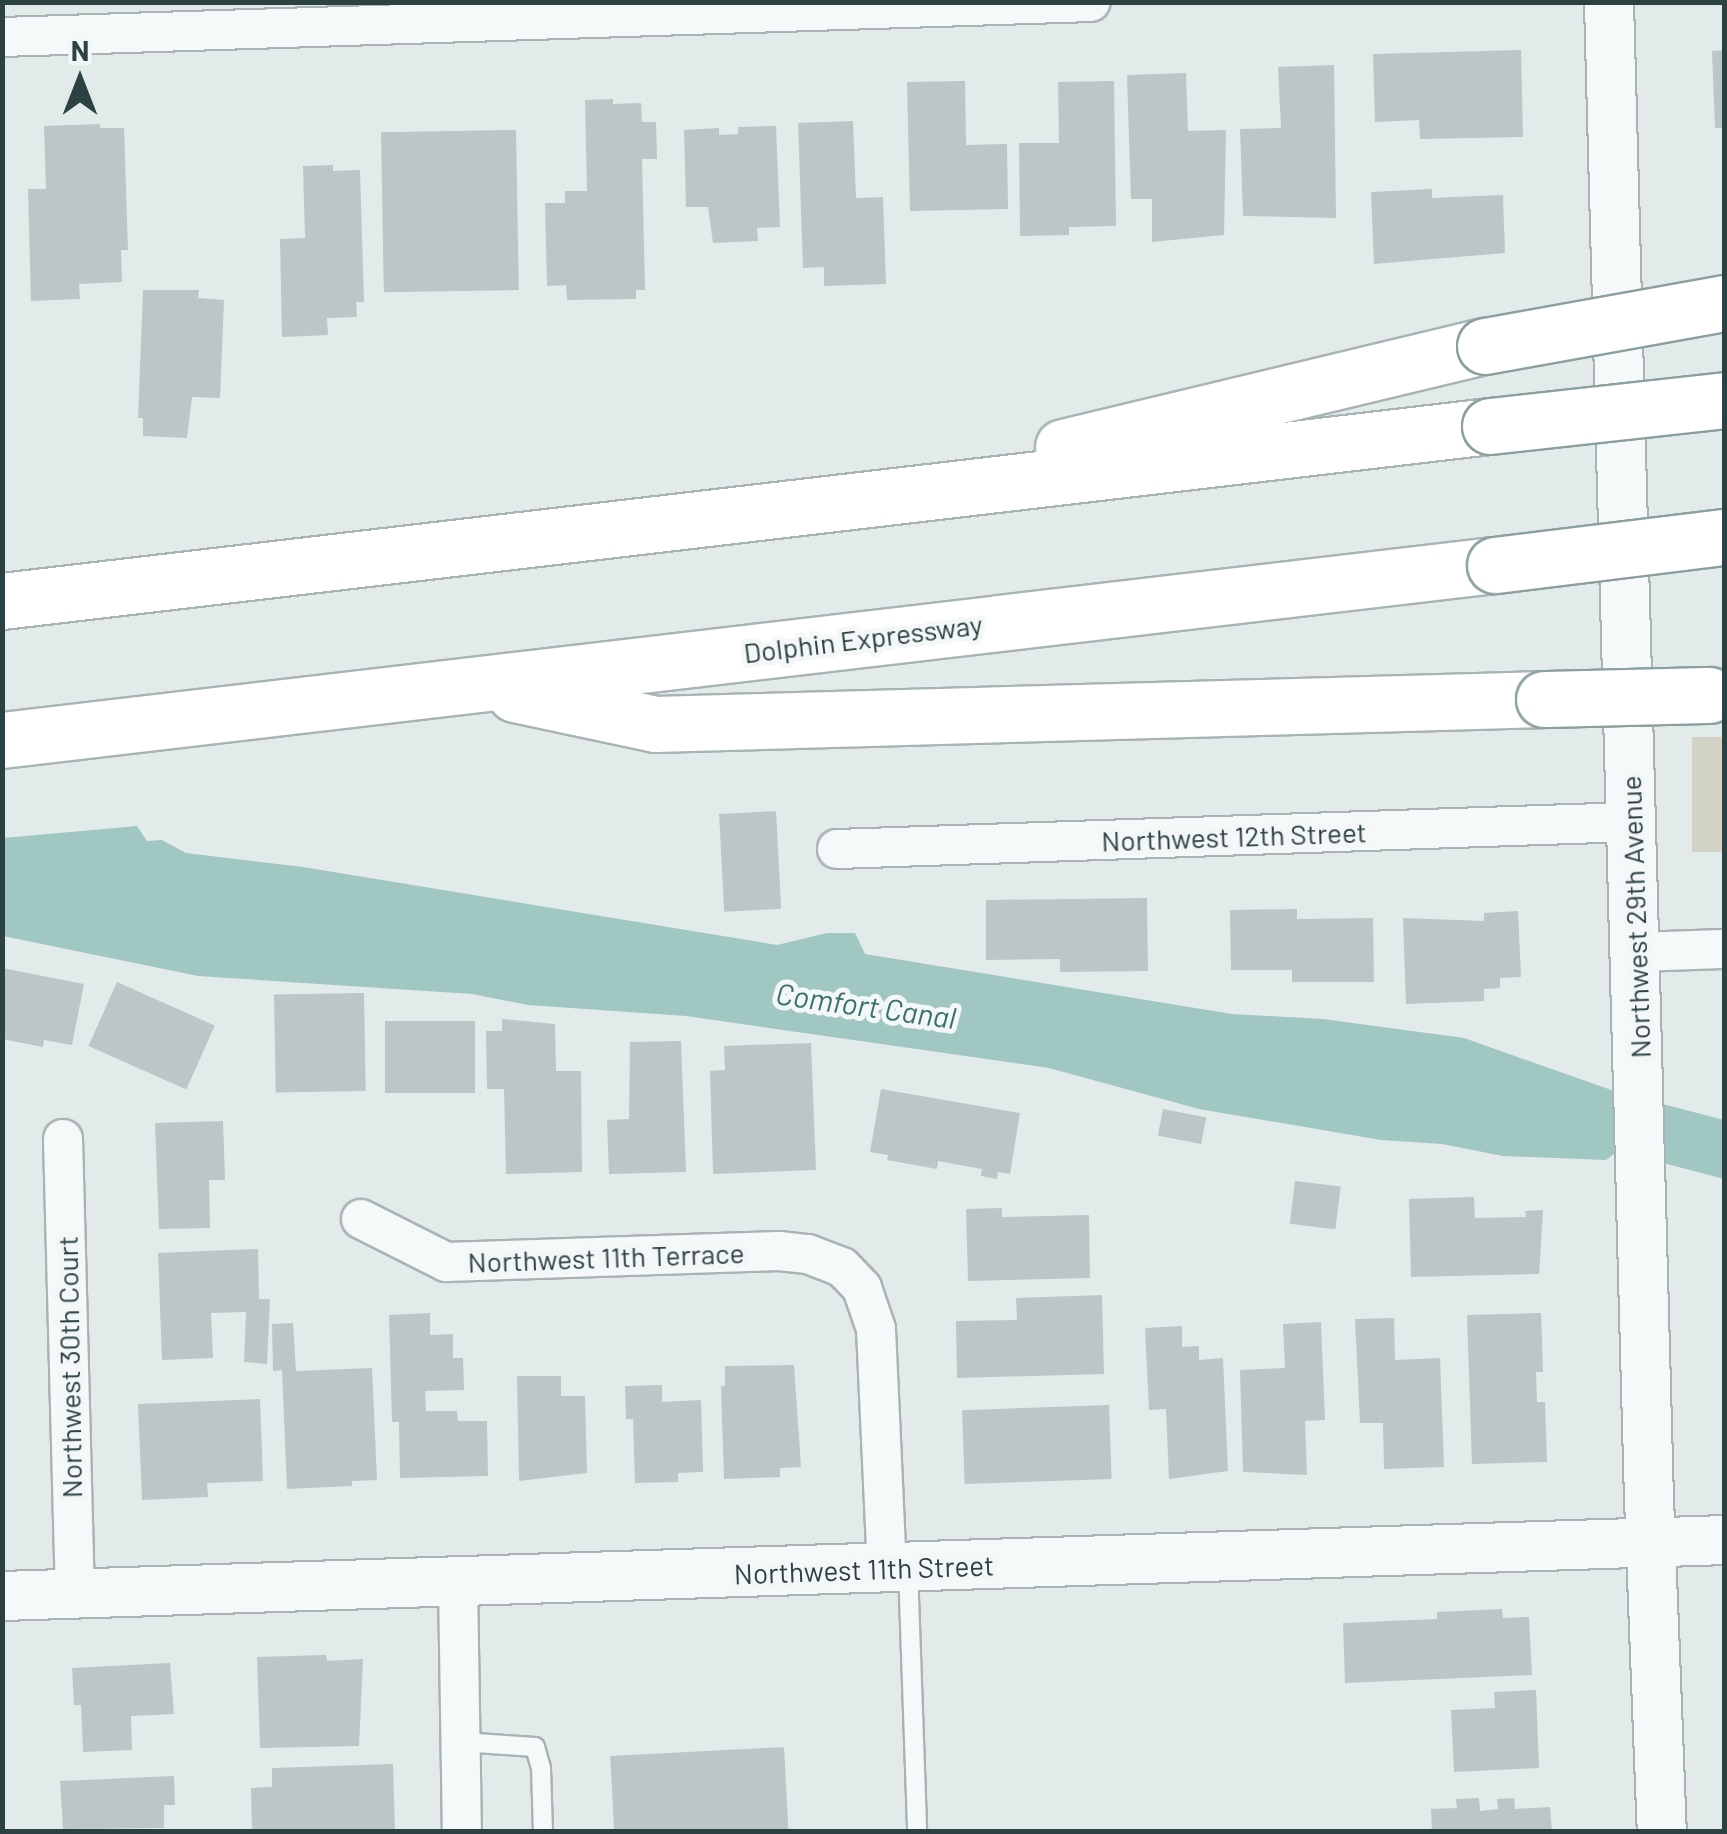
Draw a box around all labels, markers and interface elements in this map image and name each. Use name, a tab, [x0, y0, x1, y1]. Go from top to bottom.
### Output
north arrow	[30, 30, 130, 130]
text: N	[71, 33, 89, 67]
street label: Dolphin Expressway	[742, 607, 984, 669]
street label: Northwest 29th Avenue	[1613, 775, 1657, 1059]
street label: Northwest 12th Street	[1101, 815, 1367, 857]
water label: Comfort Canal	[774, 975, 958, 1035]
street label: Northwest 30th Court	[50, 1235, 88, 1499]
street label: Northwest 11th Terrace	[467, 1235, 745, 1279]
street label: Northwest 11th Street	[733, 1548, 995, 1590]

